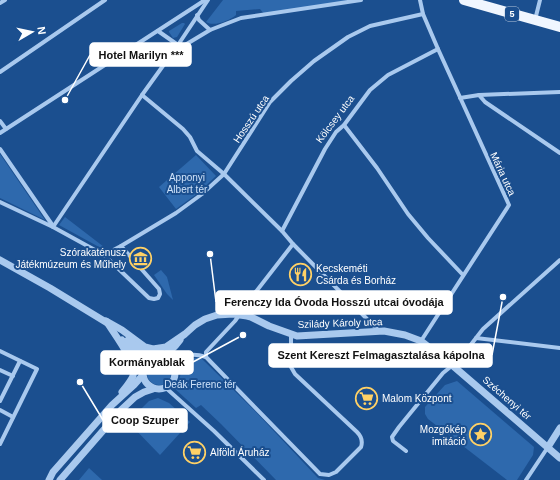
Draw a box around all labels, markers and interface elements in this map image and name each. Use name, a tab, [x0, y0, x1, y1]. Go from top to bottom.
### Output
road number: 5	[505, 7, 519, 21]
north arrow	[12, 12, 52, 52]
text: N	[35, 26, 48, 35]
callout: Hotel Marilyn ***	[90, 43, 191, 66]
text: Hotel Marilyn ***	[99, 49, 184, 61]
street label: Hosszú utca	[231, 93, 271, 145]
street label: Kölcsey utca	[314, 93, 357, 145]
street label: Mária utca	[488, 151, 518, 198]
park label: Apponyi Albert tér	[167, 172, 208, 195]
museum icon: Szórakaténusz Játékmúzeum és Műhely	[128, 245, 154, 271]
place label: Szórakaténusz Játékmúzeum és Műhely	[15, 247, 126, 270]
restaurant icon: Kecskeméti Csárda és Borház	[287, 261, 313, 287]
place label: Kecskeméti Csárda és Borház	[316, 263, 396, 286]
callout: Ferenczy Ida Óvoda Hosszú utcai óvodája	[216, 291, 452, 314]
text: Ferenczy Ida Óvoda Hosszú utcai óvodája	[224, 296, 445, 308]
street label: Szilády Károly utca	[297, 316, 383, 330]
callout: Szent Kereszt Felmagasztalása kápolna	[269, 344, 492, 367]
text: Szent Kereszt Felmagasztalása kápolna	[277, 349, 486, 361]
callout: Kormányablak	[101, 351, 193, 374]
text: Kormányablak	[109, 356, 186, 368]
street label: Széchenyi tér	[481, 374, 534, 422]
park label: Deák Ferenc tér	[164, 379, 237, 390]
supermarket icon: Malom Központ	[354, 385, 380, 411]
place label: Malom Központ	[382, 393, 452, 404]
callout: Coop Szuper	[103, 409, 187, 432]
text: Coop Szuper	[111, 414, 180, 426]
place icon: Mozgókép imitáció	[468, 422, 494, 448]
place label: Mozgókép imitáció	[420, 424, 466, 447]
supermarket icon: Alföld Áruház	[182, 439, 208, 465]
place label: Alföld Áruház	[210, 446, 269, 458]

